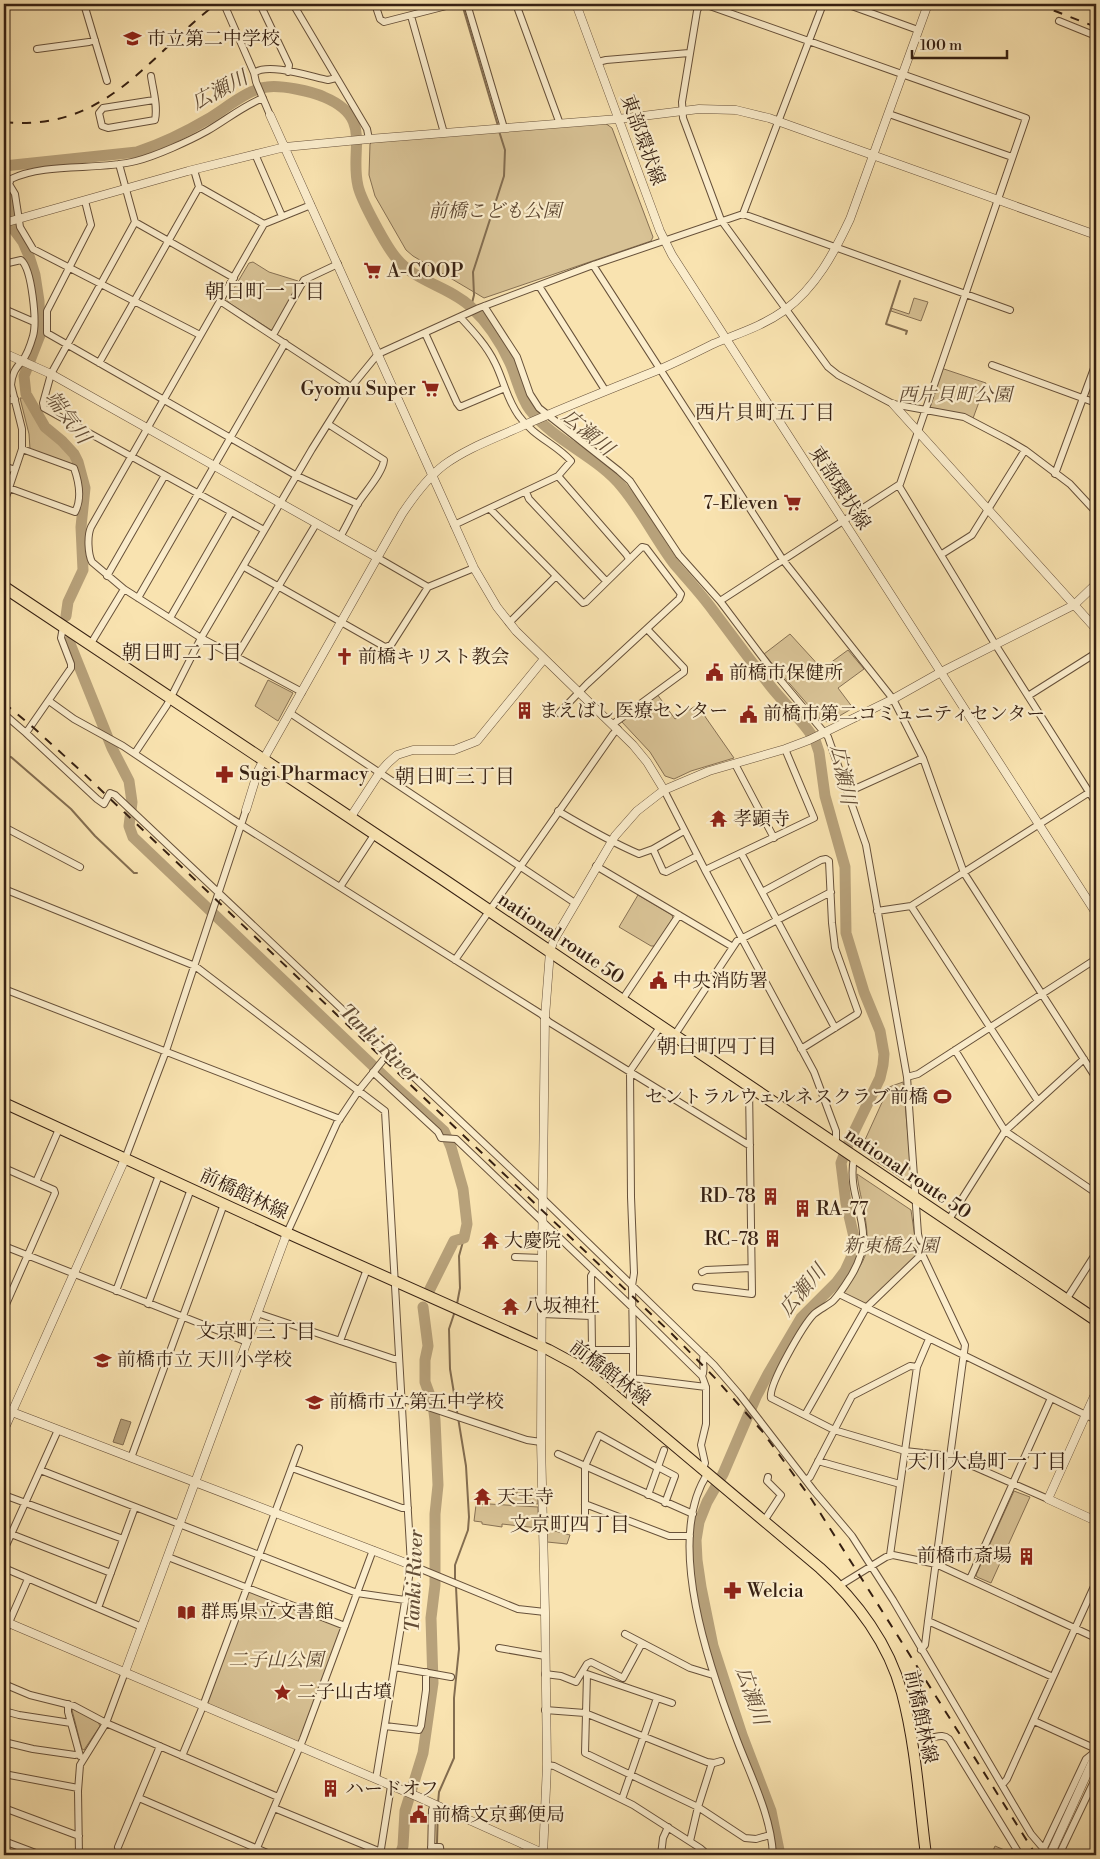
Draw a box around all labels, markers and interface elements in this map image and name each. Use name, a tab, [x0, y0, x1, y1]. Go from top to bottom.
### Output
place label: 市立第二中学校	[147, 27, 280, 51]
scale bar	[912, 28, 1008, 60]
school or university icon: 市立第二中学校	[123, 29, 143, 49]
text: 100 m	[920, 36, 962, 55]
water label: 広瀬川	[188, 65, 254, 116]
street label: 東部環状線	[615, 91, 671, 189]
park label: 前橋こども公園	[428, 199, 564, 223]
place label: A-COOP	[386, 259, 463, 283]
supermarket icon: A-COOP	[363, 261, 383, 281]
district label: 朝日町一丁目	[205, 280, 325, 305]
place label: Gyomu Super	[301, 377, 416, 401]
supermarket icon: Gyomu Super	[420, 379, 440, 399]
park label: 西片貝町公園	[898, 383, 1015, 407]
water label: 端気川	[39, 387, 96, 451]
district label: 西片貝町五丁目	[695, 401, 835, 426]
water label: 広瀬川	[556, 404, 620, 463]
street label: 東部環状線	[804, 442, 876, 534]
place label: 7-Eleven	[703, 491, 778, 515]
supermarket icon: 7-Eleven	[782, 493, 802, 513]
district label: 朝日町二丁目	[122, 641, 242, 666]
place label: 前橋キリスト教会	[358, 645, 510, 669]
church icon: 前橋キリスト教会	[334, 647, 354, 667]
place label: 前橋市保健所	[729, 661, 843, 685]
public building icon: 前橋市保健所	[705, 663, 725, 683]
place label: まえばし医療センター	[539, 699, 728, 723]
building icon: まえばし医療センター	[515, 701, 535, 721]
place label: 前橋市第二コミュニティセンター	[763, 702, 1045, 726]
public building icon: 前橋市第二コミュニティセンター	[739, 704, 759, 724]
water label: 広瀬川	[824, 743, 860, 809]
place label: Sugi Pharmacy	[239, 762, 369, 786]
pharmacy icon: Sugi Pharmacy	[215, 764, 235, 784]
district label: 朝日町三丁目	[395, 765, 515, 790]
place label: 孝顕寺	[733, 807, 790, 831]
temple icon: 孝顕寺	[709, 809, 729, 829]
street label: national route 50	[493, 887, 629, 989]
place label: 中央消防署	[673, 969, 768, 993]
public building icon: 中央消防署	[649, 971, 669, 991]
water label: Tanki River	[333, 999, 425, 1089]
district label: 朝日町四丁目	[657, 1035, 777, 1060]
place label: セントラルウェルネスクラブ前橋	[645, 1085, 928, 1109]
sports icon: セントラルウェルネスクラブ前橋	[932, 1087, 952, 1107]
street label: national route 50	[840, 1122, 976, 1224]
street label: 前橋館林線	[196, 1163, 292, 1225]
place label: RD-78	[700, 1184, 756, 1208]
building icon: RD-78	[760, 1186, 780, 1206]
place label: RA-77	[816, 1197, 869, 1221]
building icon: RA-77	[792, 1199, 812, 1219]
place label: RC-78	[704, 1227, 759, 1251]
place label: 大慶院	[504, 1229, 561, 1253]
building icon: RC-78	[763, 1229, 783, 1249]
temple icon: 大慶院	[480, 1231, 500, 1251]
park label: 新東橋公園	[843, 1234, 941, 1258]
water label: 広瀬川	[774, 1258, 833, 1322]
place label: 八坂神社	[524, 1294, 600, 1318]
temple icon: 八坂神社	[500, 1296, 520, 1316]
district label: 文京町三丁目	[196, 1320, 316, 1345]
street label: 前橋館林線	[565, 1335, 655, 1411]
place label: 前橋市立 天川小学校	[117, 1348, 292, 1372]
school or university icon: 前橋市立 天川小学校	[93, 1350, 113, 1370]
place label: 前橋市立 第五中学校	[329, 1390, 504, 1414]
school or university icon: 前橋市立 第五中学校	[305, 1392, 325, 1412]
district label: 天川大島町一丁目	[907, 1450, 1067, 1475]
place label: 天王寺	[497, 1485, 554, 1509]
temple icon: 天王寺	[473, 1487, 493, 1507]
district label: 文京町四丁目	[510, 1513, 630, 1538]
water label: Tanki River	[401, 1529, 429, 1633]
place label: 前橋市斎場	[917, 1544, 1012, 1568]
building icon: 前橋市斎場	[1016, 1546, 1036, 1566]
place label: Welcia	[746, 1579, 804, 1603]
pharmacy icon: Welcia	[723, 1581, 743, 1601]
place label: 群馬県立文書館	[201, 1600, 334, 1624]
library icon: 群馬県立文書館	[177, 1602, 197, 1622]
park label: 二子山公園	[228, 1648, 326, 1672]
water label: 広瀬川	[729, 1664, 773, 1730]
street label: 前橋館林線	[899, 1668, 943, 1766]
place label: 二子山古墳	[297, 1680, 392, 1704]
place icon: 二子山古墳	[273, 1682, 293, 1702]
place label: ハードオフ	[345, 1777, 439, 1801]
building icon: ハードオフ	[321, 1779, 341, 1799]
place label: 前橋文京郵便局	[432, 1803, 565, 1827]
public building icon: 前橋文京郵便局	[408, 1805, 428, 1825]

